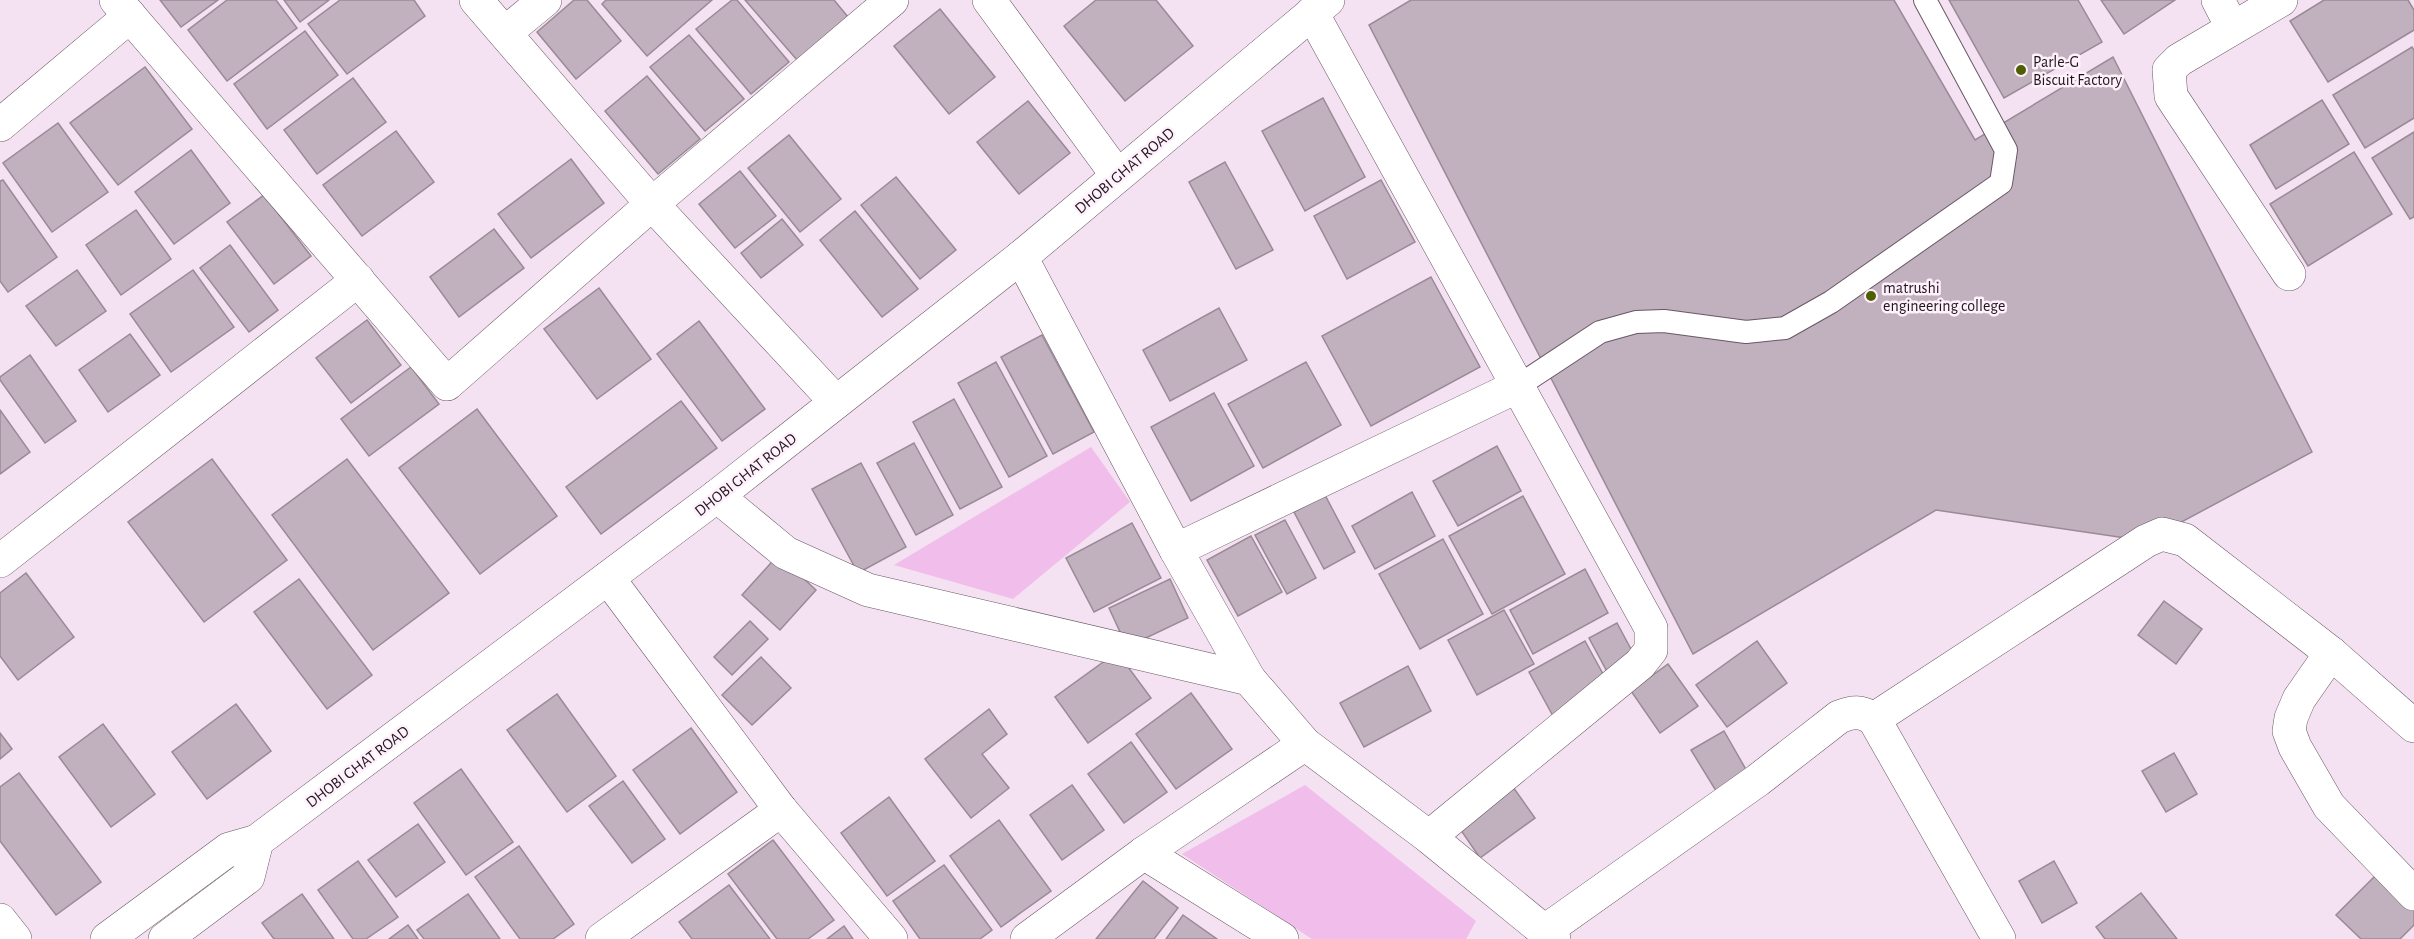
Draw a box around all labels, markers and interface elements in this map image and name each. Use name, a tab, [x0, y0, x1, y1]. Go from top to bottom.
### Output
place label: Parle-G Biscuit Factory	[2033, 54, 2122, 89]
marker: Parle-G Biscuit Factory	[2014, 63, 2028, 77]
street label: DHOBI GHAT ROAD	[1072, 125, 1177, 217]
place label: matrushi engineering college	[1883, 280, 2005, 314]
marker: matrushi engineering college	[1864, 289, 1878, 303]
street label: DHOBI GHAT ROAD	[692, 430, 800, 519]
street label: DHOBI GHAT ROAD	[303, 723, 412, 811]

